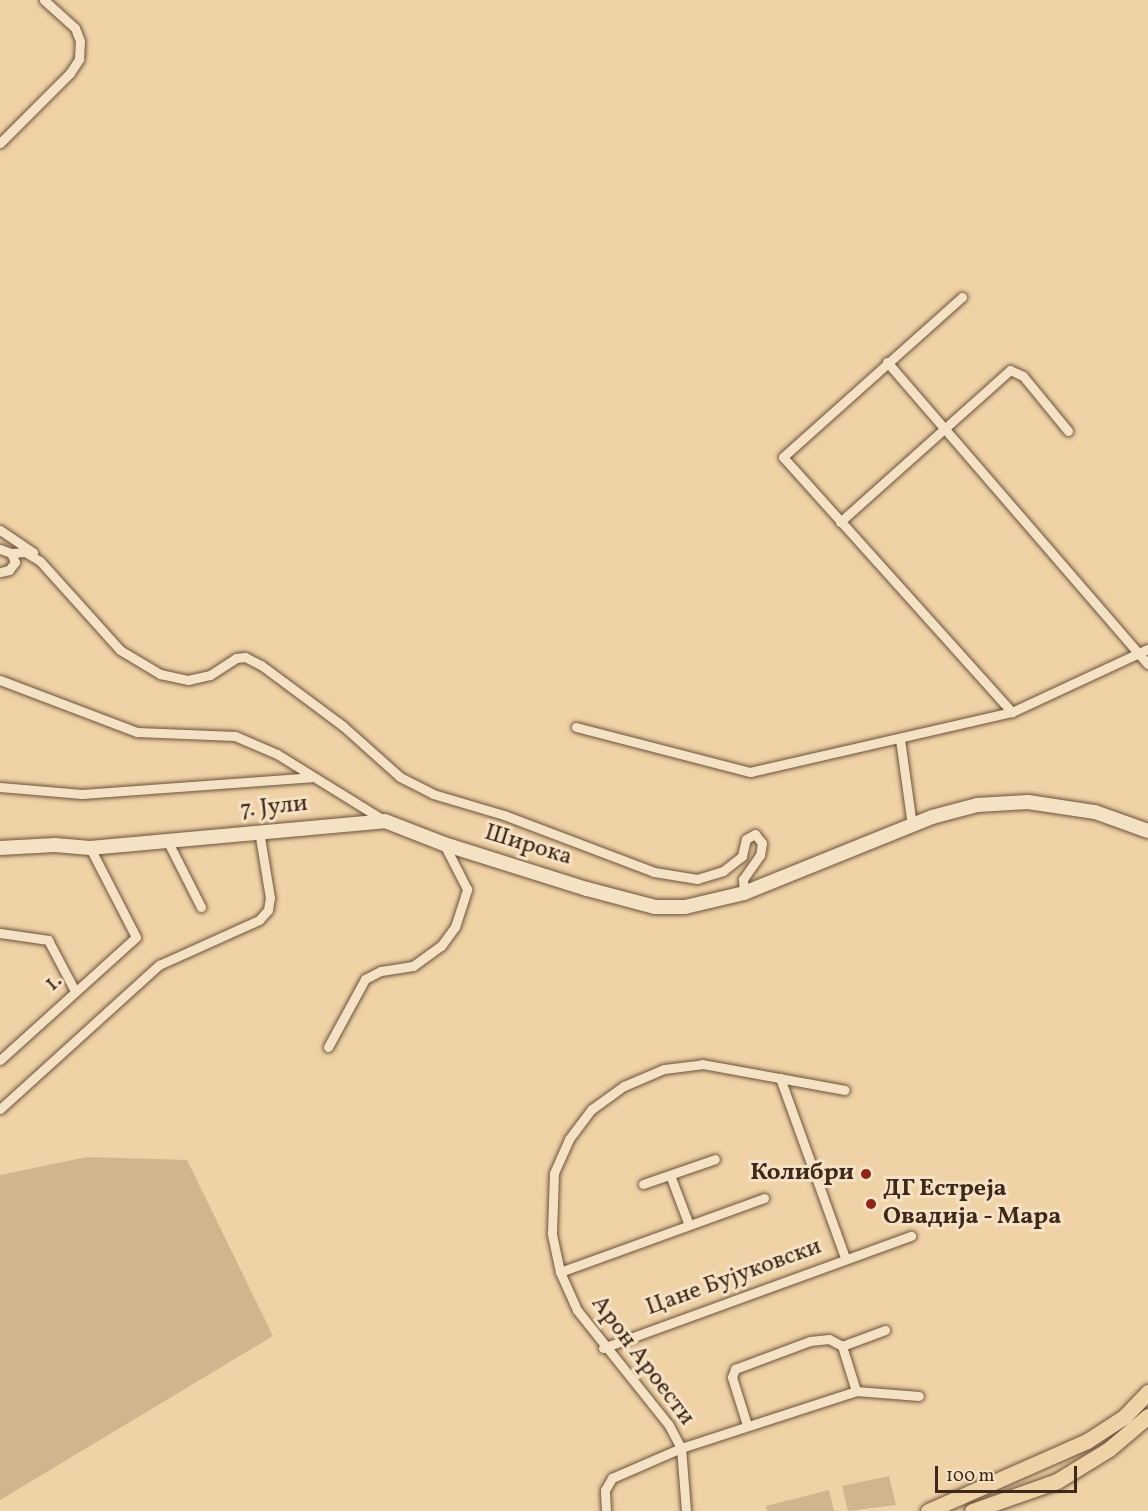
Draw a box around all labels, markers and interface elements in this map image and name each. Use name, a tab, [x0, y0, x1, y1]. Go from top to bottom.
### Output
street label: 7. Јули	[239, 790, 309, 826]
street label: Широка	[481, 819, 575, 873]
street label: 1.	[39, 967, 69, 999]
place label: Колибри	[750, 1160, 854, 1188]
marker: Колибри	[859, 1167, 873, 1181]
place label: ДГ Естреја Овадија - Мара	[883, 1176, 1062, 1232]
marker: ДГ Естреја Овадија - Мара	[864, 1197, 878, 1211]
street label: Цане Бујуковски	[642, 1233, 826, 1323]
street label: Арон Ароести	[584, 1290, 700, 1432]
scale bar	[938, 1454, 1080, 1492]
text: 100 m	[946, 1464, 995, 1489]

